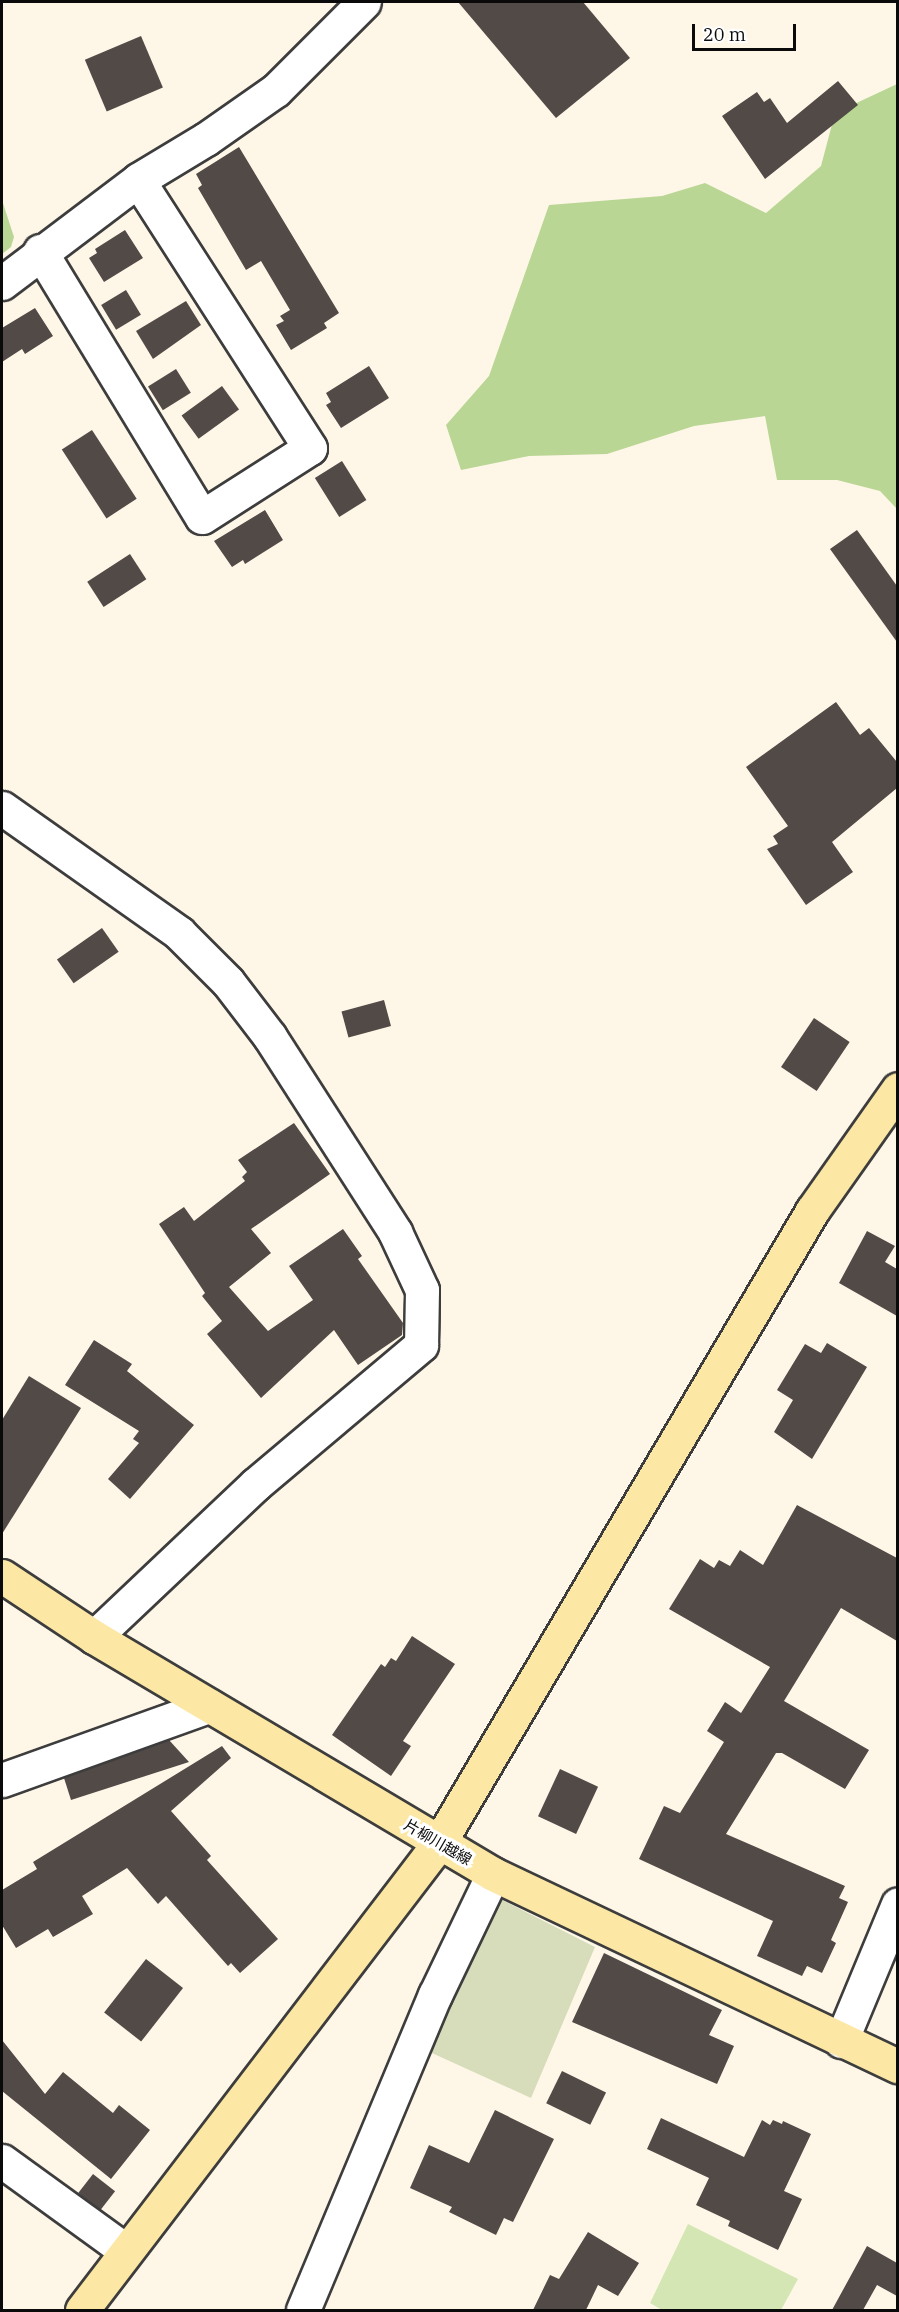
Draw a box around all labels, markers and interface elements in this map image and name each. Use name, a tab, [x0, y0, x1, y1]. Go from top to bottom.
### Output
scale bar	[695, 12, 798, 50]
text: 20 m	[703, 23, 746, 46]
street label: 片柳川越線	[401, 1815, 475, 1869]

